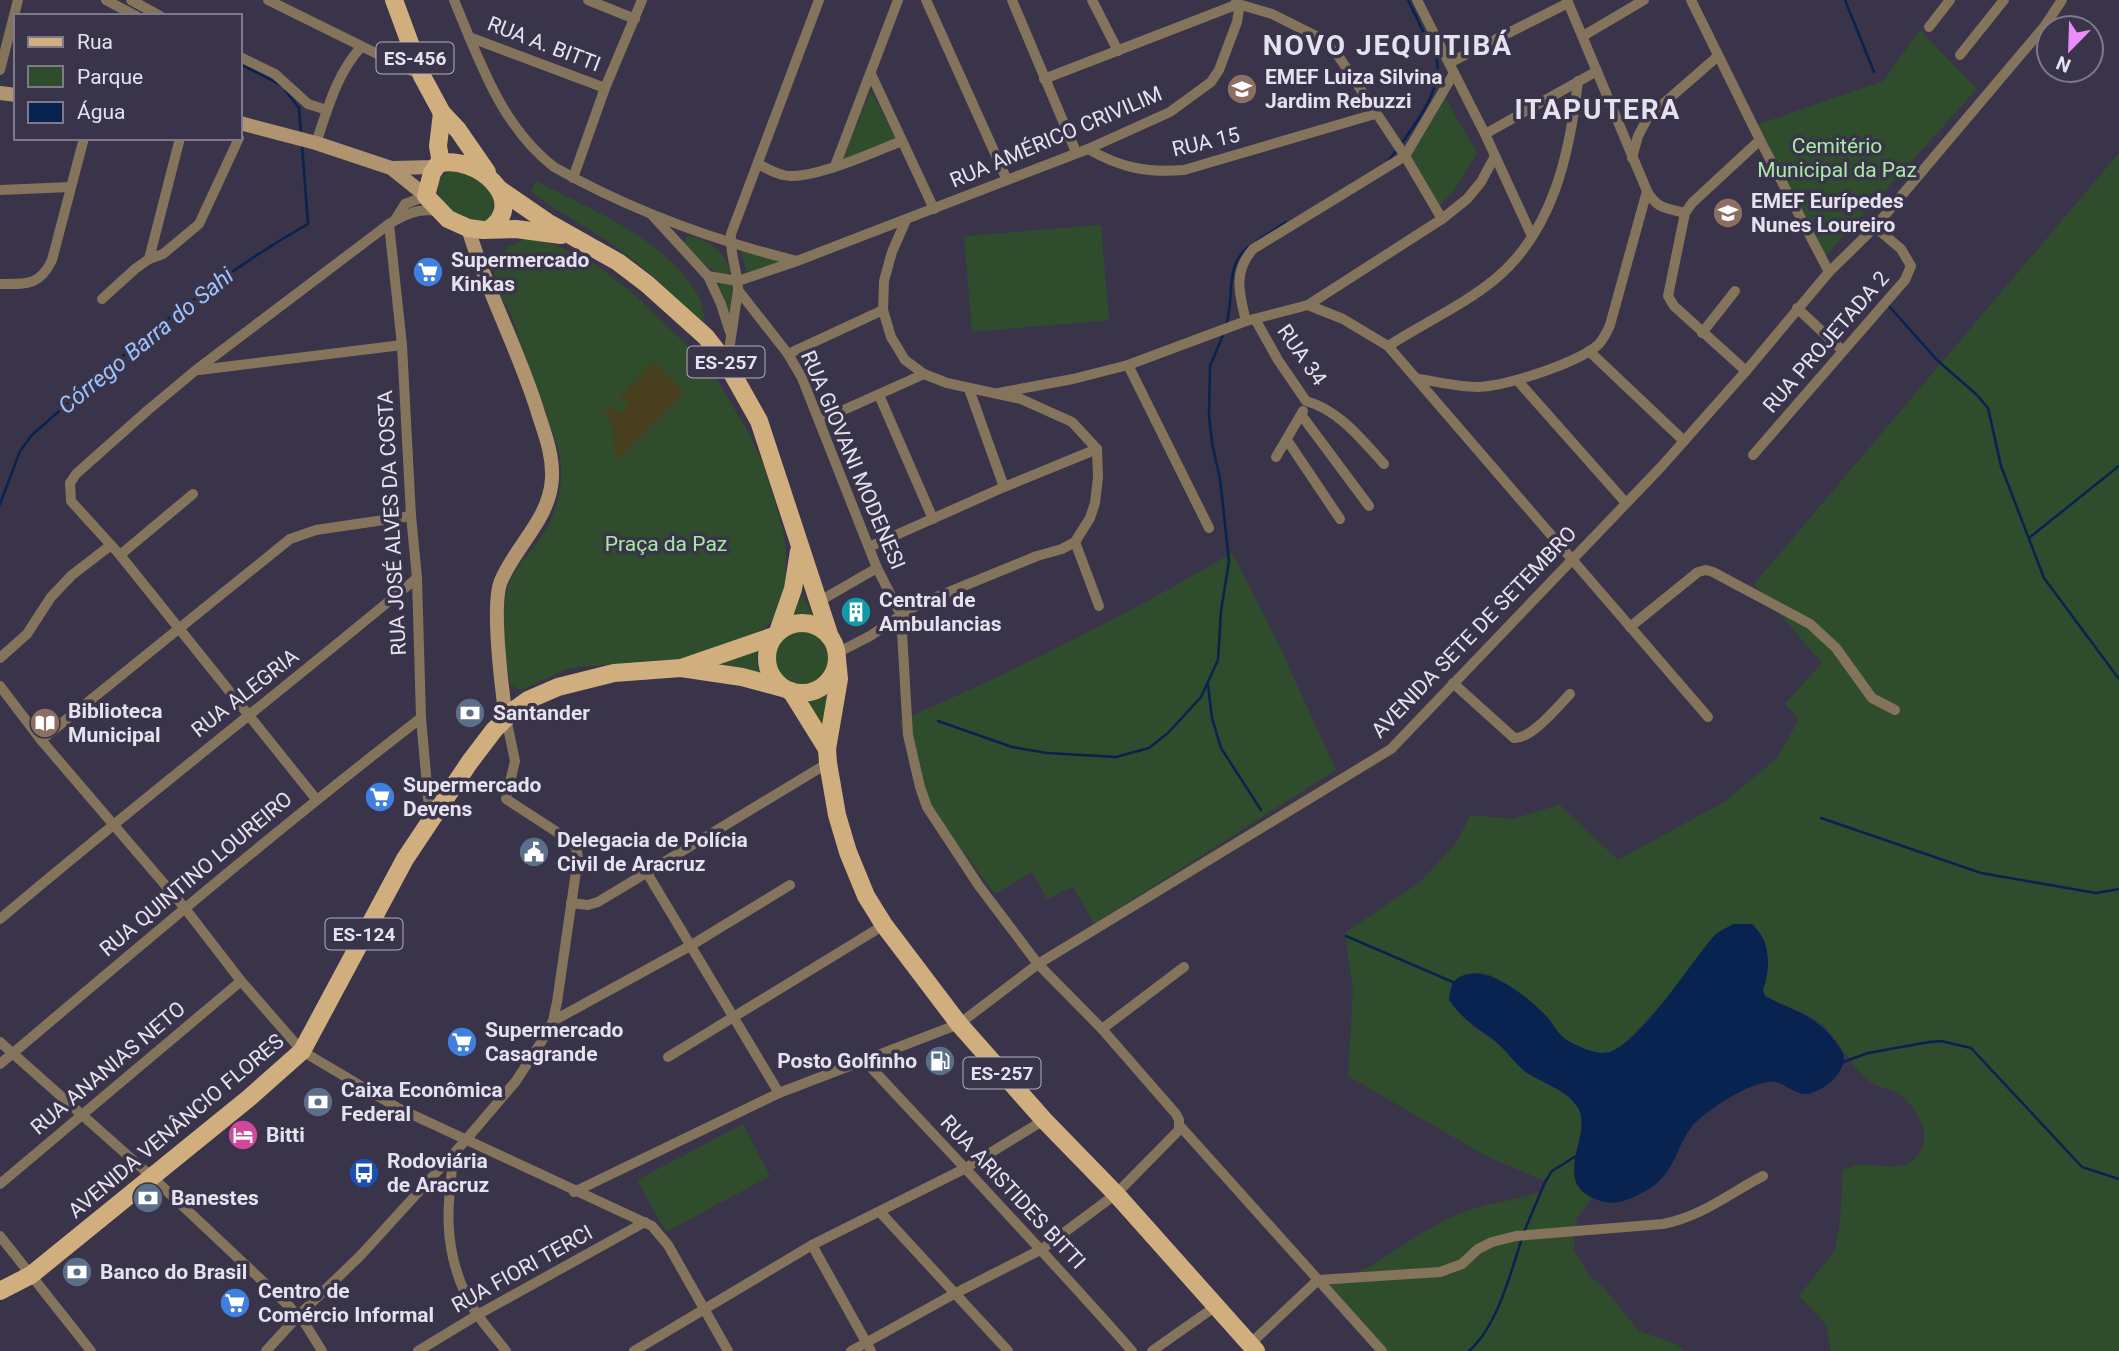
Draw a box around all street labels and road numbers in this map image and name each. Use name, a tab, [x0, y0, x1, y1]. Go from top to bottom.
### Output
street label: RUA A. BITTI	[484, 11, 604, 77]
road number: ES-456	[376, 43, 453, 74]
street label: RUA AMÉRICO CRIVILIM	[946, 81, 1166, 193]
street label: RUA 15	[1170, 123, 1242, 161]
street label: RUA PROJETADA 2	[1758, 266, 1894, 418]
street label: RUA 34	[1272, 320, 1332, 390]
road number: ES-257	[688, 346, 764, 378]
street label: RUA GIOVANI MODENESI	[796, 347, 910, 573]
street label: RUA JOSÉ ALVES DA COSTA	[373, 389, 411, 656]
street label: AVENIDA SETE DE SETEMBRO	[1367, 521, 1581, 743]
street label: RUA ALEGRIA	[187, 644, 303, 742]
street label: RUA QUINTINO LOUREIRO	[95, 787, 297, 961]
road number: ES-124	[326, 918, 402, 950]
street label: RUA ANANIAS NETO	[26, 996, 190, 1140]
street label: AVENIDA VENÂNCIO FLORES	[64, 1029, 288, 1223]
road number: ES-257	[964, 1058, 1040, 1088]
street label: RUA ARISTIDES BITTI	[936, 1110, 1090, 1274]
street label: RUA FIORI TERCI	[447, 1220, 597, 1318]

